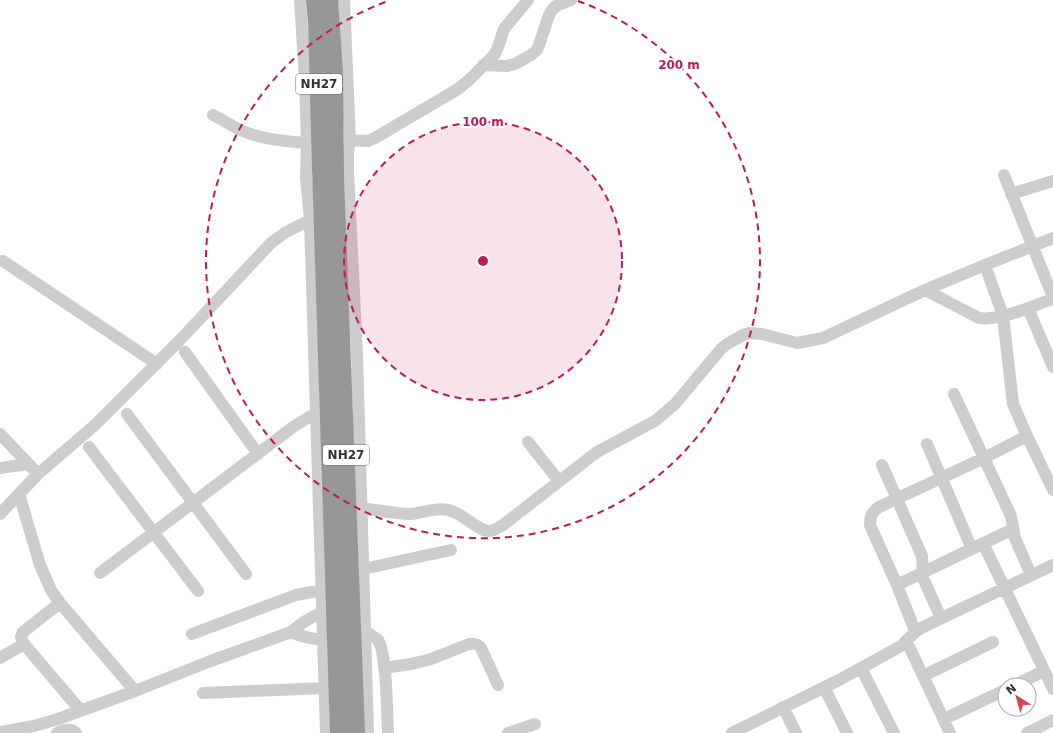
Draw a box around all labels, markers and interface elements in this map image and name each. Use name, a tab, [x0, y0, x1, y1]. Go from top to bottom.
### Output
text: 200 m	[658, 58, 700, 72]
road number: NH27	[296, 74, 342, 94]
text: 100 m	[462, 115, 504, 129]
centre of rings	[476, 254, 490, 268]
road number: NH27	[323, 445, 369, 465]
north arrow	[997, 677, 1037, 717]
text: N	[1004, 681, 1019, 697]

